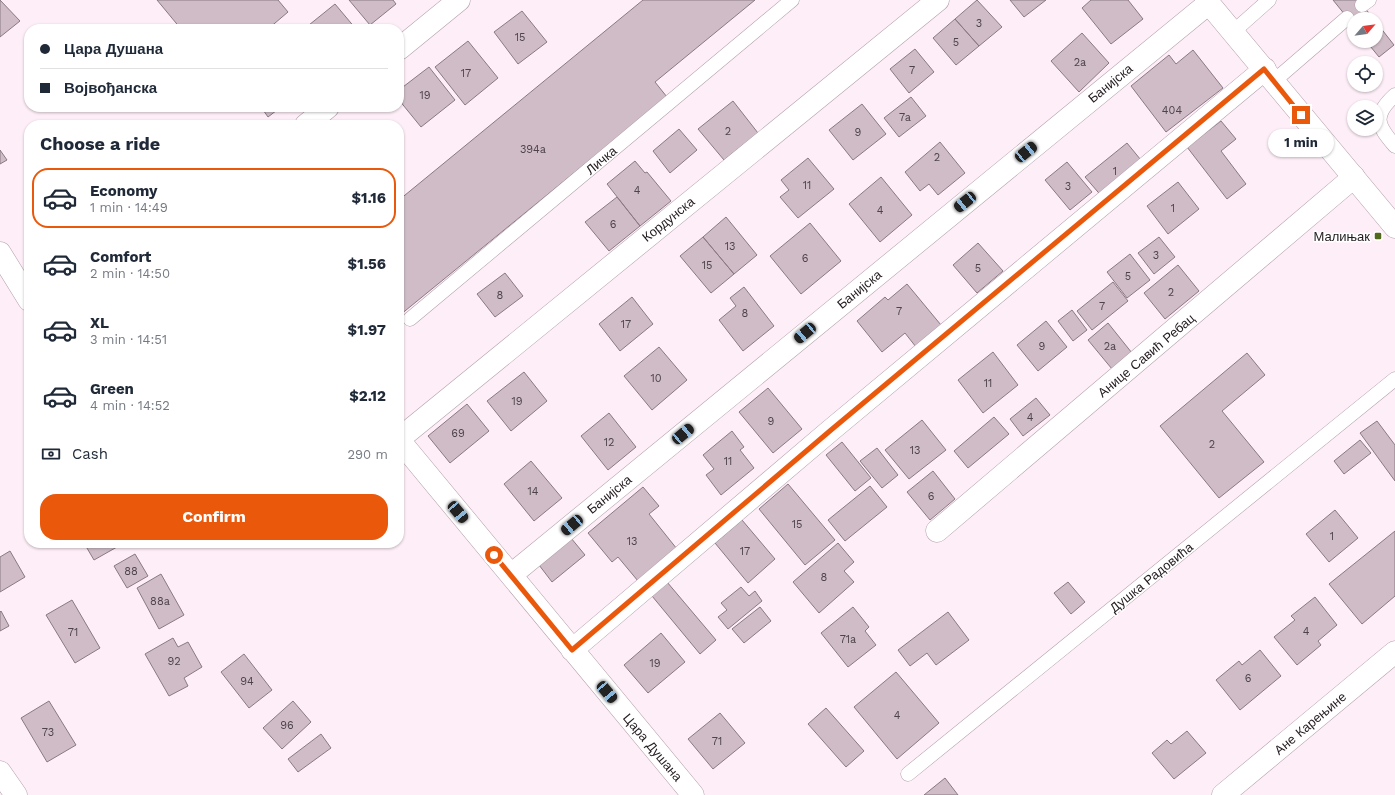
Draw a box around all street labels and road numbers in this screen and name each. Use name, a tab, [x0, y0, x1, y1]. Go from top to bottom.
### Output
street label: Банијска	[1085, 60, 1136, 106]
street label: Личка	[583, 143, 620, 178]
street label: Кордунска	[639, 193, 698, 245]
street label: Банијска	[834, 266, 885, 312]
street label: Анице Савић Ребац	[1095, 310, 1198, 400]
street label: Банијска	[584, 471, 635, 517]
street label: Душка Радовића	[1107, 539, 1196, 615]
street label: Ане Карењине	[1271, 689, 1349, 758]
street label: Цара Душана	[620, 710, 686, 785]

